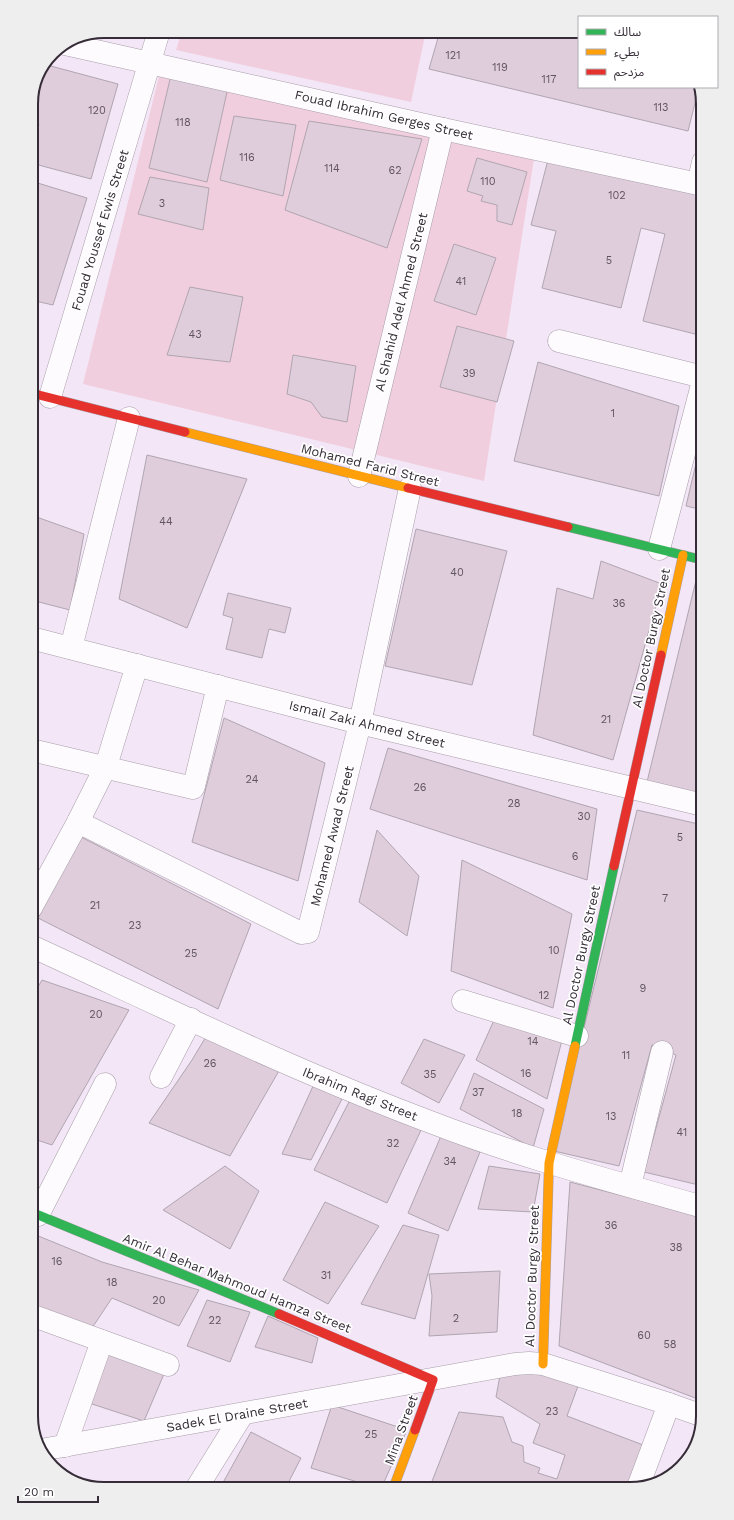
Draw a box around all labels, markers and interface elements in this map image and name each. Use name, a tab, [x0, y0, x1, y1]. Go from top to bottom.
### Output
legend	[578, 16, 718, 88]
text: سالك	[614, 25, 641, 39]
text: بطيء	[614, 45, 640, 62]
house number: 121	[446, 49, 461, 62]
house number: 119	[492, 61, 508, 74]
text: مزدحم	[614, 65, 644, 81]
house number: 117	[542, 73, 556, 86]
street label: Fouad Ibrahim Gerges Street	[293, 87, 475, 143]
house number: 113	[654, 101, 669, 114]
house number: 120	[88, 104, 106, 117]
house number: 118	[175, 116, 191, 129]
street label: Fouad Youssef Ewis Street	[68, 147, 132, 312]
house number: 116	[239, 151, 255, 164]
house number: 114	[324, 162, 340, 175]
house number: 62	[388, 164, 402, 177]
house number: 110	[480, 175, 496, 188]
house number: 102	[608, 189, 626, 202]
house number: 3	[159, 197, 165, 210]
street label: Al Shahid Adel Ahmed Street	[372, 211, 431, 393]
house number: 5	[606, 254, 612, 267]
house number: 41	[456, 275, 466, 288]
house number: 43	[188, 328, 202, 341]
house number: 39	[462, 367, 476, 380]
house number: 1	[611, 407, 615, 420]
street label: Mohamed Farid Street	[299, 441, 441, 490]
house number: 44	[159, 515, 173, 528]
house number: 40	[450, 566, 464, 579]
street label: Al Doctor Burgy Street	[629, 566, 673, 709]
house number: 36	[612, 597, 626, 610]
street label: Ismail Zaki Ahmed Street	[287, 697, 447, 751]
house number: 21	[601, 713, 611, 726]
street label: Mohamed Awad Street	[307, 764, 357, 908]
house number: 24	[246, 773, 259, 786]
house number: 26	[413, 781, 427, 794]
house number: 28	[507, 797, 521, 810]
house number: 30	[577, 810, 591, 823]
house number: 5	[677, 831, 683, 844]
house number: 6	[572, 850, 579, 863]
street label: Al Doctor Burgy Street	[559, 883, 603, 1026]
house number: 7	[662, 892, 668, 905]
house number: 21	[90, 899, 100, 912]
house number: 23	[129, 919, 141, 932]
house number: 10	[548, 944, 560, 957]
house number: 25	[185, 947, 197, 960]
house number: 9	[640, 982, 647, 995]
house number: 12	[539, 989, 549, 1002]
house number: 20	[89, 1008, 103, 1021]
house number: 14	[527, 1035, 539, 1048]
house number: 11	[622, 1049, 630, 1062]
house number: 26	[203, 1057, 217, 1070]
street label: Ibrahim Ragi Street	[300, 1064, 420, 1124]
house number: 16	[521, 1067, 532, 1080]
house number: 35	[424, 1068, 436, 1081]
house number: 37	[472, 1086, 484, 1099]
house number: 18	[511, 1107, 523, 1120]
house number: 13	[606, 1110, 616, 1123]
house number: 41	[677, 1126, 687, 1139]
house number: 32	[387, 1137, 399, 1150]
house number: 34	[443, 1155, 457, 1168]
street label: Al Doctor Burgy Street	[522, 1204, 542, 1347]
house number: 36	[604, 1219, 618, 1232]
street label: Amir Al Behar Mahmoud Hamza Street	[121, 1230, 354, 1336]
house number: 38	[669, 1241, 683, 1254]
house number: 16	[52, 1255, 63, 1268]
house number: 31	[321, 1269, 331, 1282]
house number: 18	[106, 1276, 118, 1289]
house number: 20	[152, 1294, 166, 1307]
house number: 2	[453, 1312, 459, 1325]
house number: 22	[209, 1314, 221, 1327]
house number: 60	[637, 1329, 651, 1342]
house number: 58	[663, 1338, 677, 1351]
street label: Mina Street	[381, 1393, 421, 1467]
street label: Sadek El Draine Street	[165, 1395, 309, 1435]
house number: 23	[546, 1405, 558, 1418]
house number: 25	[365, 1428, 377, 1441]
scale bar	[18, 1478, 98, 1504]
text: 20 m	[24, 1485, 54, 1499]

